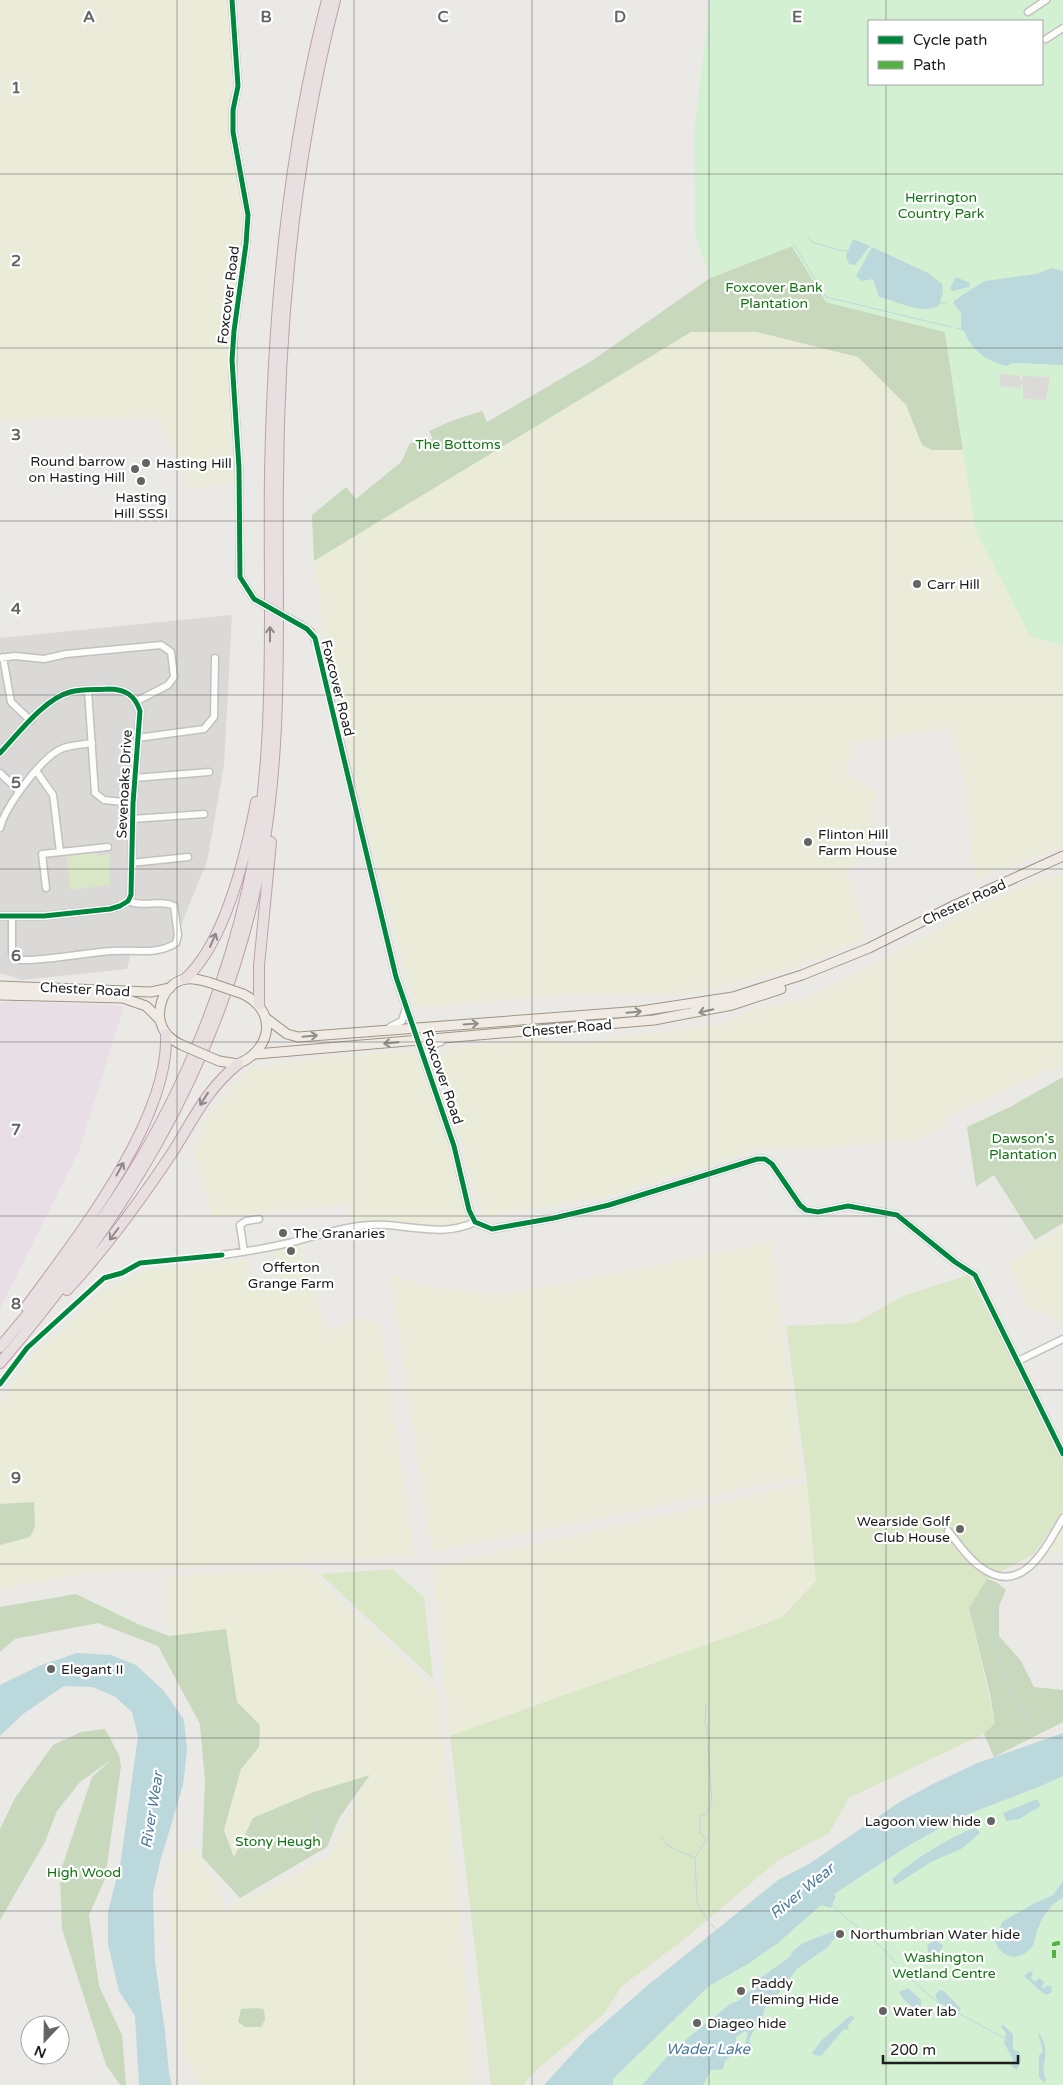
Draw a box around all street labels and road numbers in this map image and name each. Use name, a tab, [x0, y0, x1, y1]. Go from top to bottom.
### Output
street label: Foxcover Road	[214, 245, 243, 345]
street label: Foxcover Road	[317, 638, 358, 738]
street label: Sevenoaks Drive	[113, 729, 136, 839]
street label: Chester Road	[920, 876, 1009, 929]
street label: Chester Road	[39, 979, 130, 1000]
street label: Chester Road	[521, 1016, 613, 1041]
street label: Foxcover Road	[418, 1028, 467, 1127]

